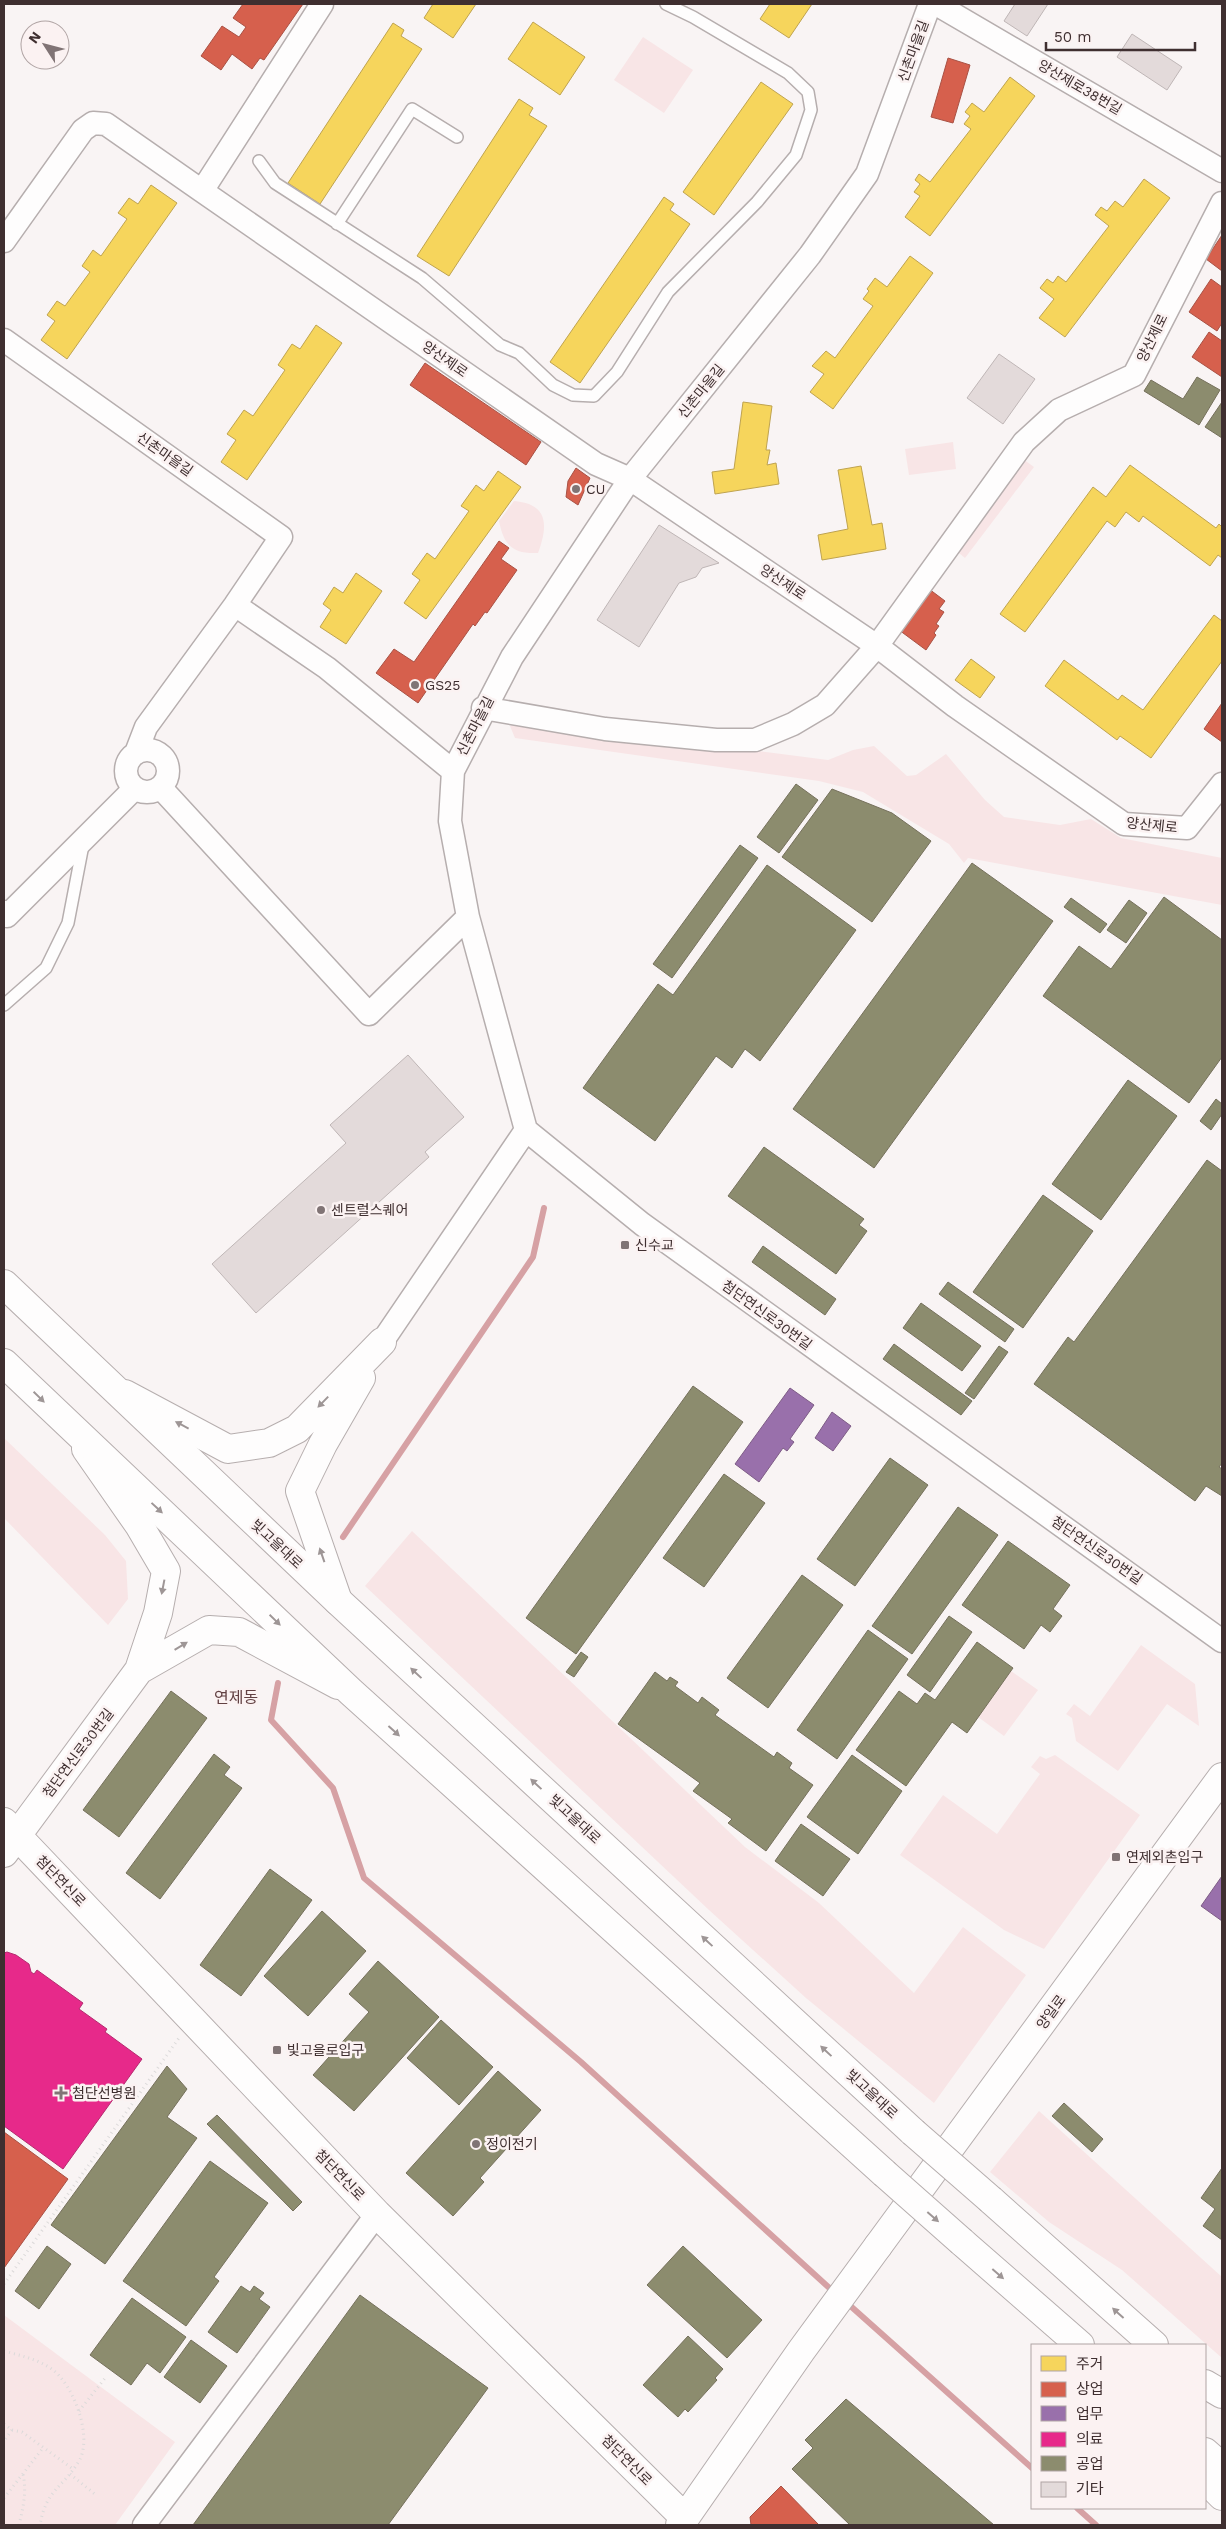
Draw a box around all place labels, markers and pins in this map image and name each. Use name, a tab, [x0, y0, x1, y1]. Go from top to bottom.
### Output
place label: CU	[586, 481, 606, 497]
marker: CU	[570, 483, 582, 495]
place label: GS25	[425, 677, 460, 693]
marker: GS25	[409, 679, 421, 691]
place label: 센트럴스퀘어	[331, 1202, 408, 1218]
marker: 센트럴스퀘어	[315, 1204, 327, 1216]
place label: 신수교	[635, 1237, 674, 1253]
marker: 신수교	[619, 1239, 631, 1251]
place label: 연제외촌입구	[1126, 1849, 1203, 1865]
marker: 연제외촌입구	[1110, 1851, 1122, 1863]
place label: 빛고을로입구	[287, 2042, 364, 2058]
marker: 빛고을로입구	[271, 2044, 283, 2056]
place label: 첨단선병원	[72, 2085, 136, 2101]
marker: 첨단선병원	[54, 2086, 68, 2100]
place label: 정이전기	[486, 2136, 538, 2152]
marker: 정이전기	[470, 2138, 482, 2150]

